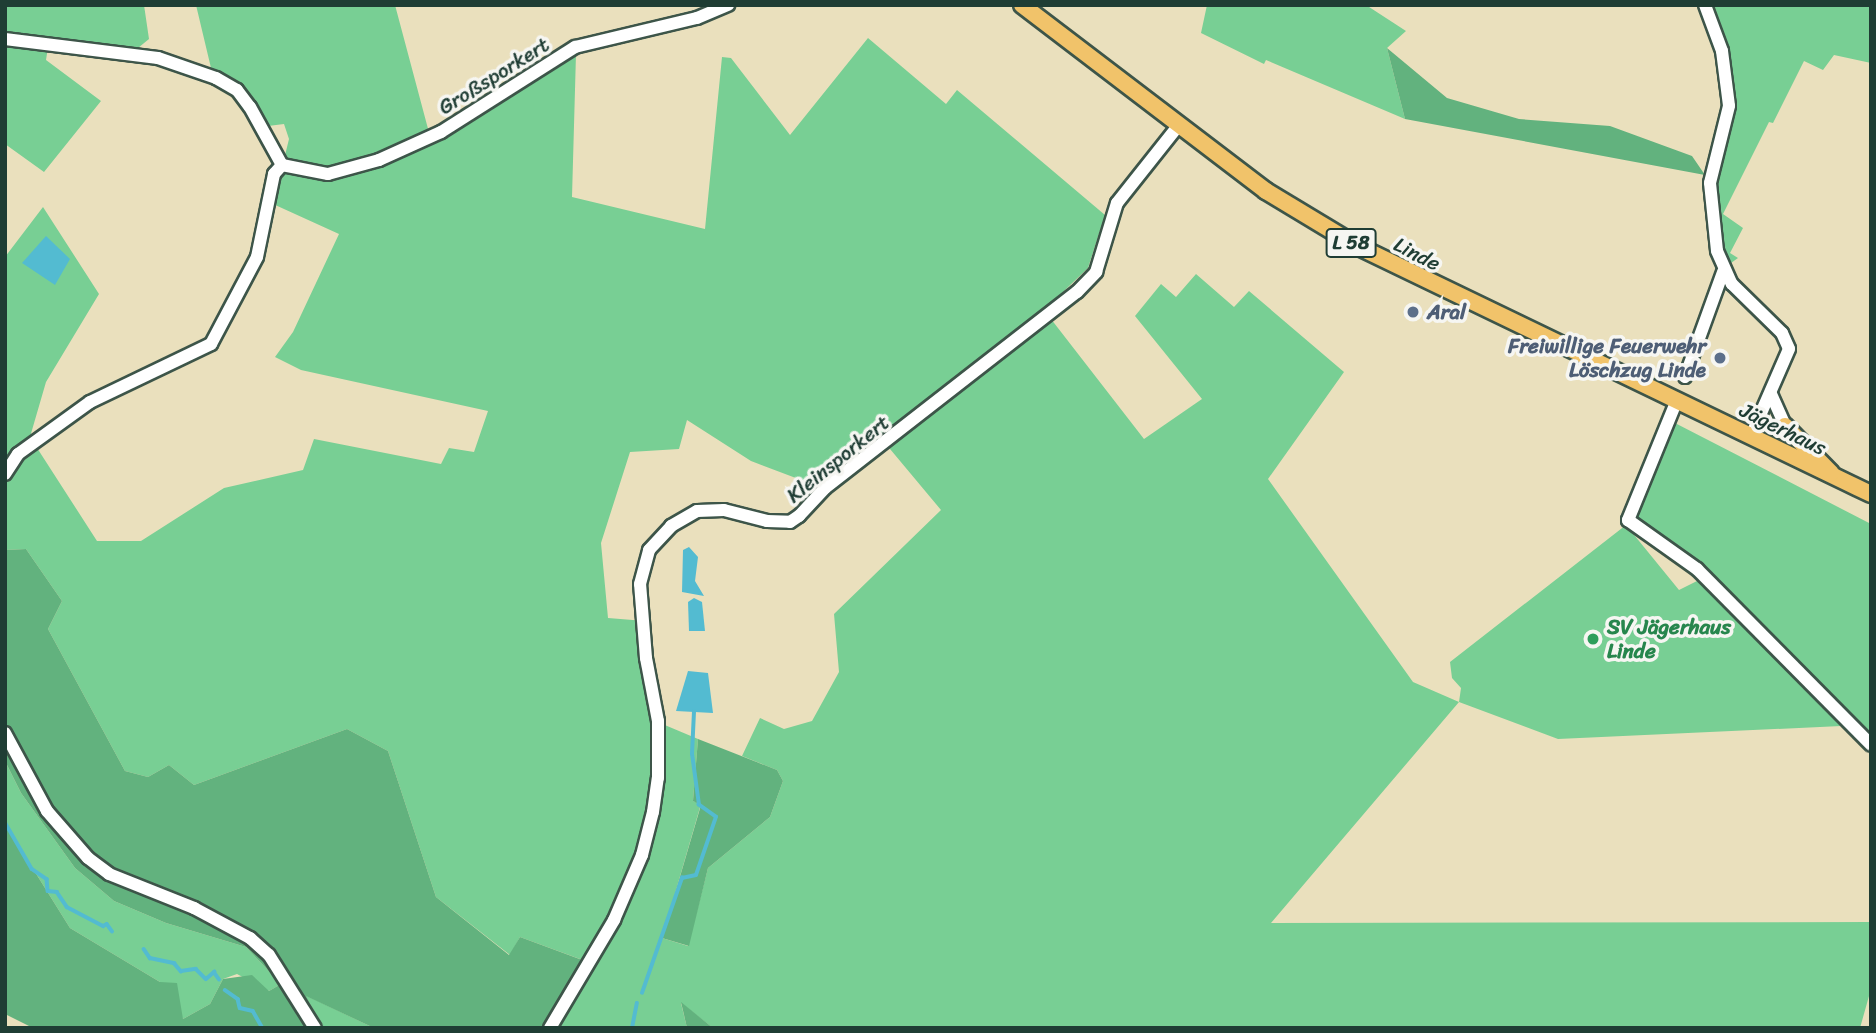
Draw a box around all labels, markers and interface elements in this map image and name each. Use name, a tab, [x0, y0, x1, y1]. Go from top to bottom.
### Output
street label: Großsporkert	[434, 32, 554, 120]
road number: L 58	[1325, 228, 1377, 258]
street label: Linde	[1390, 232, 1444, 276]
place label: Aral	[1427, 299, 1466, 325]
marker: Aral	[1405, 304, 1421, 320]
place label: Freiwillige Feuerwehr Löschzug Linde	[1507, 333, 1706, 383]
marker: Freiwillige Feuerwehr Löschzug Linde	[1712, 350, 1728, 366]
street label: Jägerhaus	[1736, 397, 1830, 461]
street label: Kleinsporkert	[781, 410, 895, 508]
place label: SV Jägerhaus Linde	[1607, 614, 1731, 664]
marker: SV Jägerhaus Linde	[1585, 631, 1601, 647]

